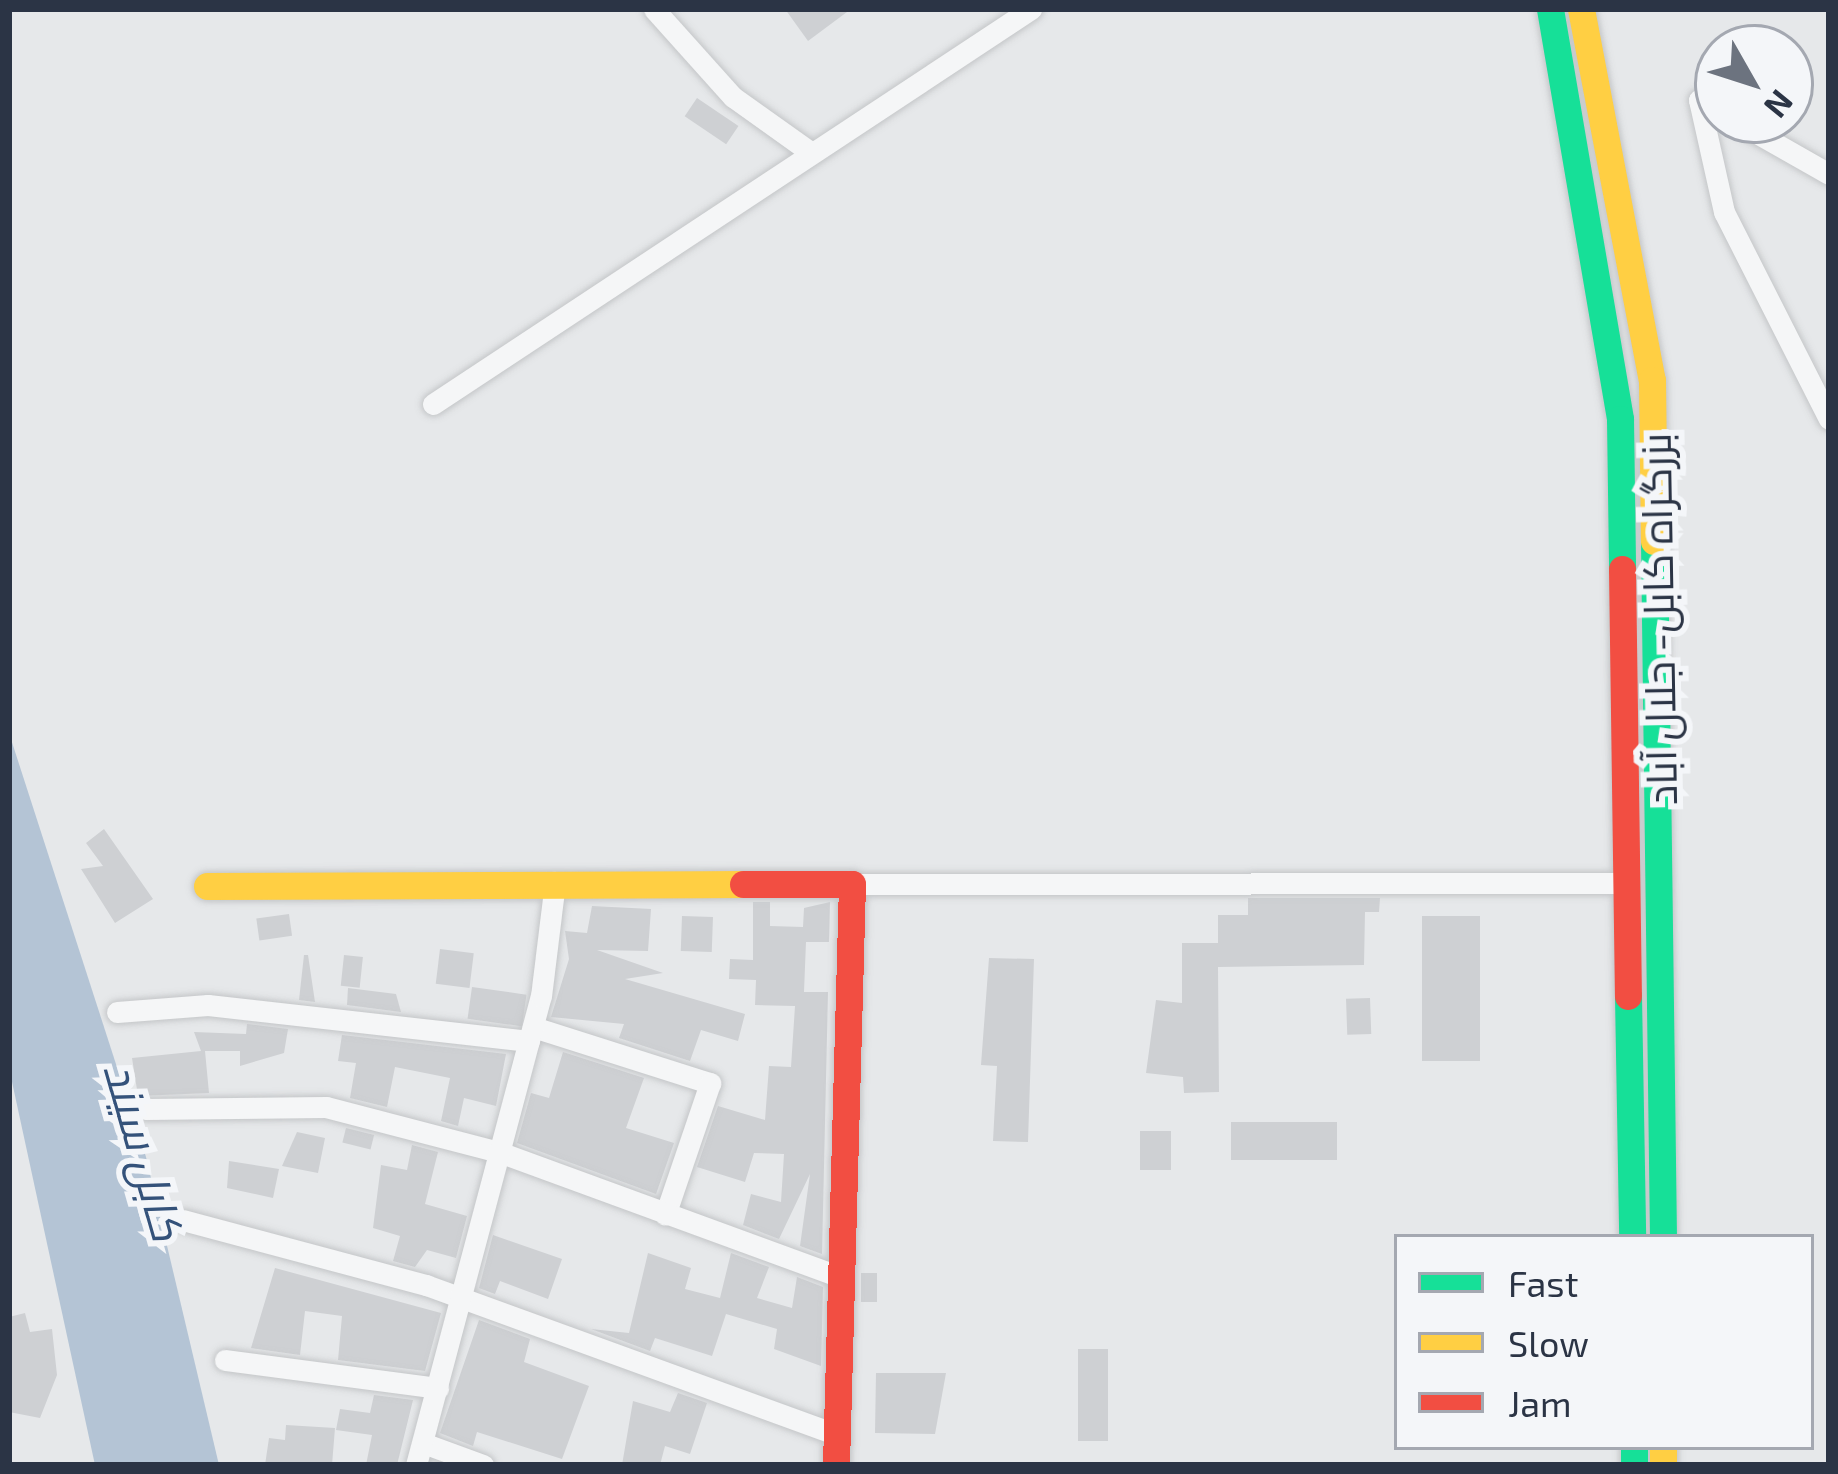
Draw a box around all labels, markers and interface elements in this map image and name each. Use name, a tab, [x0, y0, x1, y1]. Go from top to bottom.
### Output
north arrow	[1694, 24, 1814, 144]
text: N	[1757, 83, 1803, 127]
street label: بزرگراه کابل- جلال آباد	[1629, 432, 1685, 806]
water label: کابل سيند	[94, 1056, 196, 1246]
legend	[1394, 1234, 1814, 1450]
text: Fast	[1508, 1261, 1578, 1304]
text: Slow	[1508, 1321, 1589, 1364]
text: Jam	[1508, 1381, 1572, 1424]

